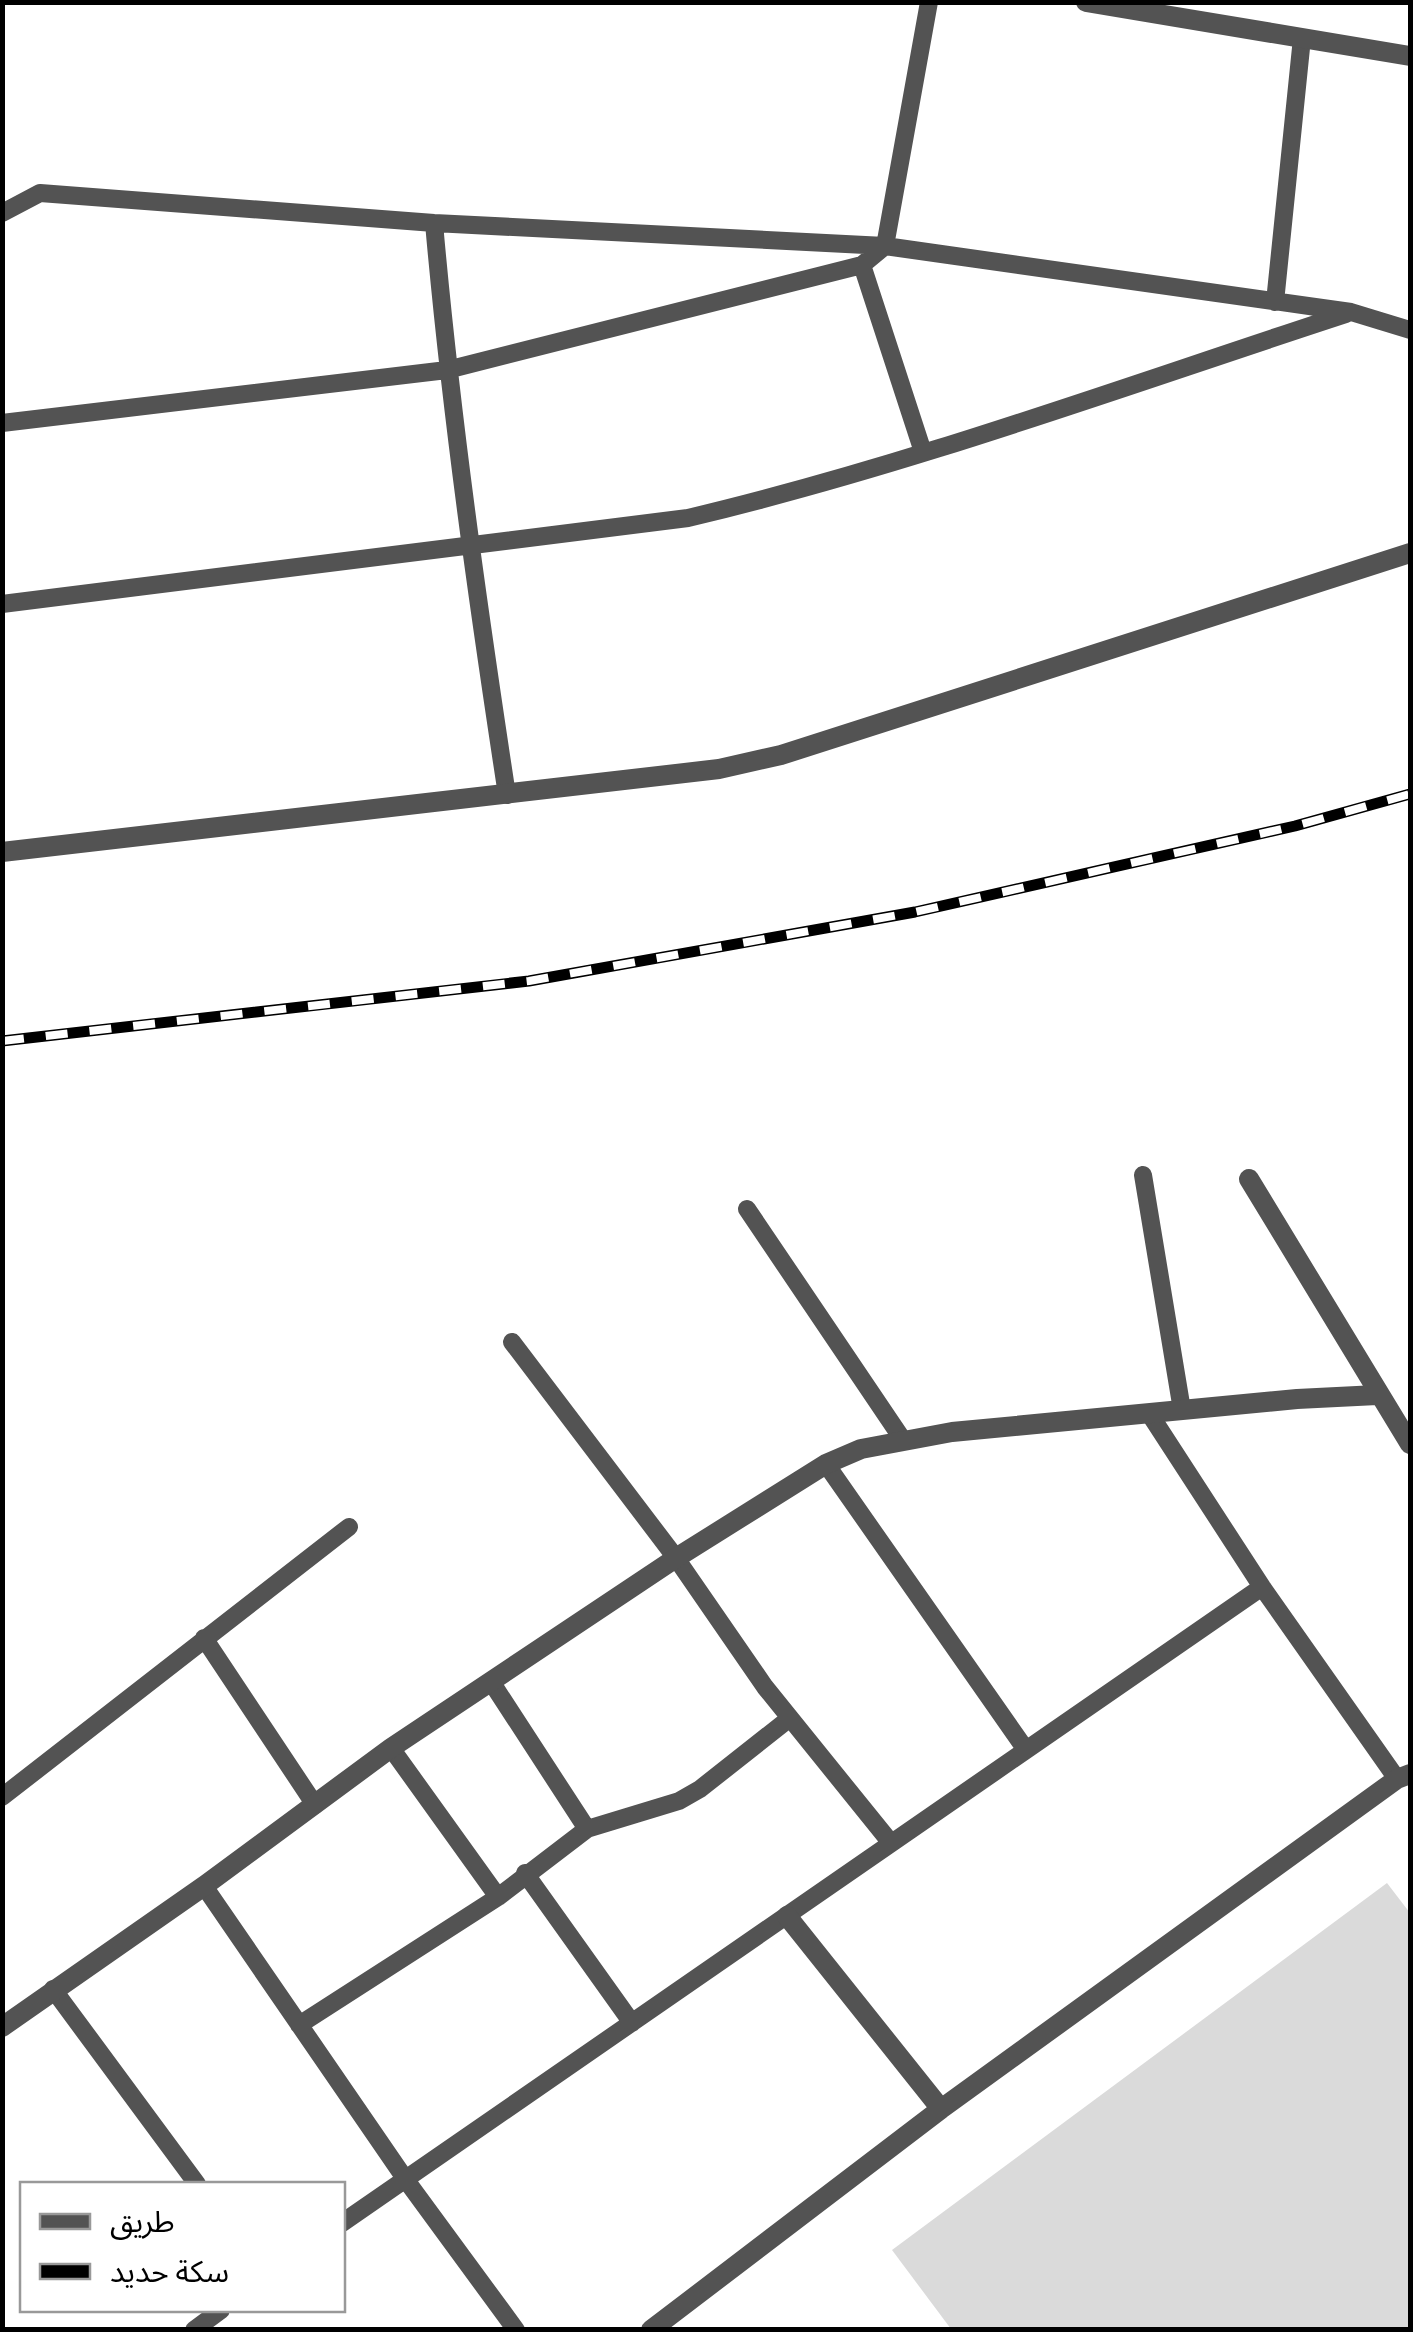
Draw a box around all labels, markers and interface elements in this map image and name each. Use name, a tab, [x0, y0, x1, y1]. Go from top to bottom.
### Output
legend	[20, 2182, 345, 2312]
text: طريق	[110, 2204, 175, 2240]
text: سكة حديد	[110, 2254, 229, 2290]

